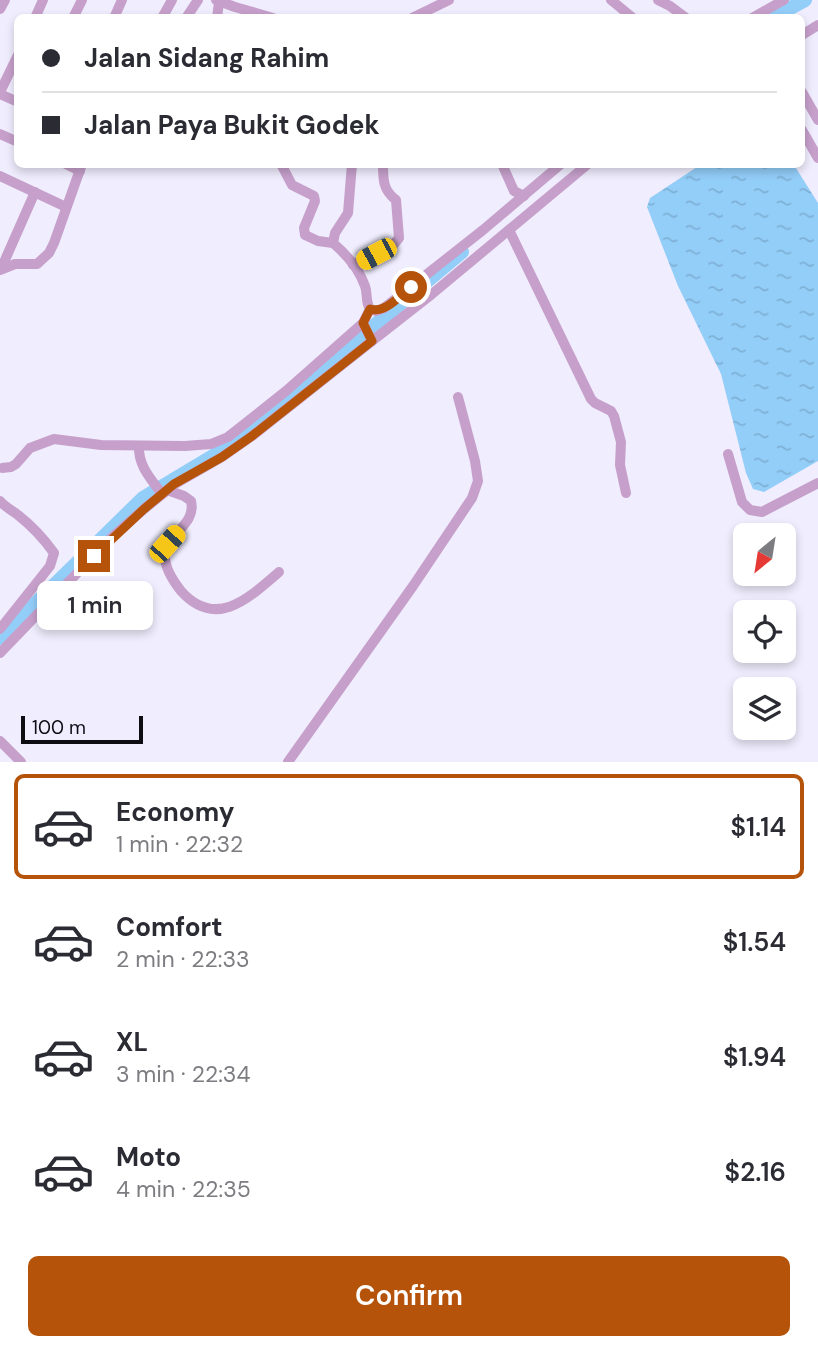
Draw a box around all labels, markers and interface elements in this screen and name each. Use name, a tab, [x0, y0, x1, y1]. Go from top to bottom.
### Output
text: Jalan Sidang Rahim	[84, 41, 329, 75]
text: Jalan Paya Bukit Godek	[84, 108, 379, 142]
car	[353, 235, 400, 273]
route start	[395, 271, 427, 303]
car	[146, 521, 189, 567]
north arrow	[733, 523, 796, 586]
map controls	[733, 523, 796, 740]
route end	[78, 540, 110, 572]
callout: 1 min	[36, 580, 152, 630]
text: 1 min	[68, 590, 122, 620]
button: locate	[733, 600, 796, 663]
button: layers	[733, 677, 796, 740]
scale bar	[21, 713, 144, 745]
text: 100 m	[32, 715, 86, 740]
icon: car	[32, 795, 95, 858]
text: Economy	[116, 795, 234, 829]
text: $1.14	[730, 810, 786, 844]
text: 1 min · 22:32	[116, 829, 243, 859]
icon: car	[32, 910, 95, 973]
text: Comfort	[116, 910, 222, 944]
text: $1.54	[723, 925, 786, 959]
text: 2 min · 22:33	[116, 944, 250, 974]
icon: car	[32, 1025, 95, 1088]
text: XL	[116, 1025, 148, 1059]
text: $1.94	[723, 1040, 786, 1074]
text: 3 min · 22:34	[116, 1059, 250, 1089]
icon: car	[32, 1140, 95, 1203]
text: Moto	[116, 1140, 181, 1174]
text: $2.16	[725, 1155, 786, 1189]
text: 4 min · 22:35	[116, 1174, 251, 1204]
button: Confirm	[28, 1256, 790, 1336]

